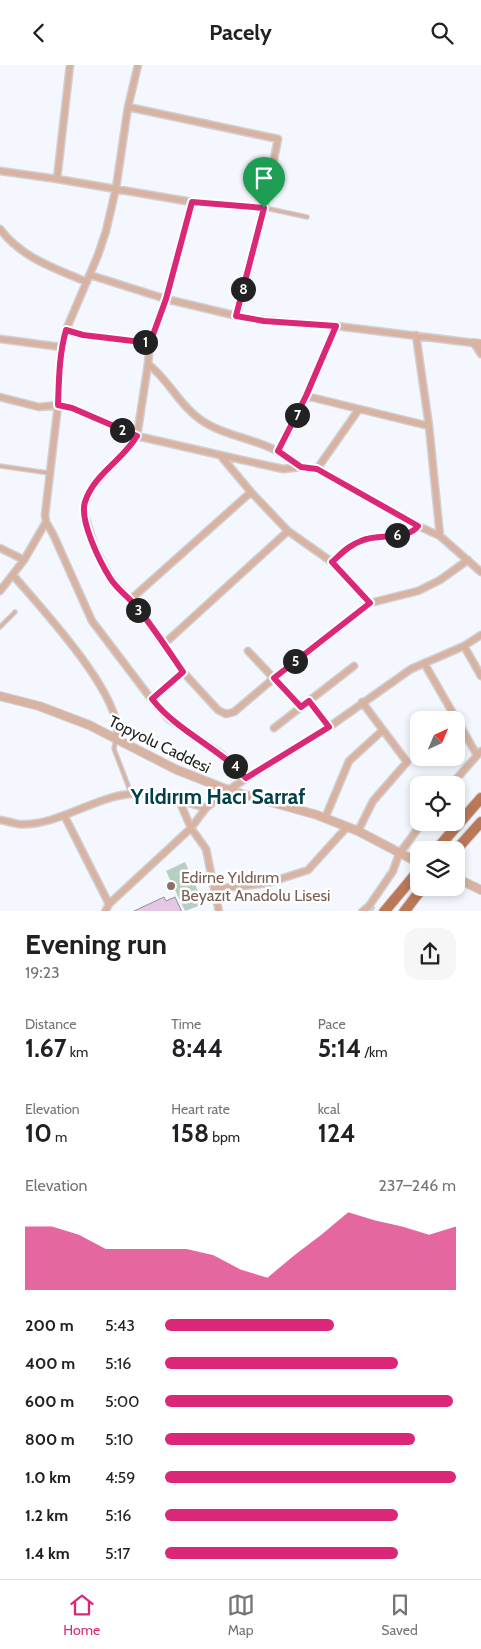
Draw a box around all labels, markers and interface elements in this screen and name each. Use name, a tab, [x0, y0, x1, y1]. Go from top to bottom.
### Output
icon: back	[25, 19, 53, 47]
text: Pacely	[209, 19, 272, 46]
icon: search	[428, 19, 456, 47]
pin	[243, 157, 285, 208]
icon: arrive	[250, 164, 278, 192]
pin: 8	[230, 277, 256, 301]
text: 8	[239, 280, 248, 298]
pin: 1	[132, 329, 158, 355]
text: 1	[143, 333, 148, 351]
pin: 7	[284, 403, 310, 427]
text: 7	[294, 406, 301, 424]
pin: 2	[110, 417, 134, 443]
text: 2	[119, 421, 126, 439]
pin: 6	[384, 523, 410, 547]
text: 6	[394, 526, 401, 544]
pin: 3	[126, 597, 150, 623]
text: 3	[135, 601, 142, 619]
pin: 5	[282, 649, 308, 673]
text: 5	[292, 652, 299, 670]
north arrow	[410, 711, 465, 766]
map controls	[410, 711, 465, 896]
street label: Topyolu Caddesi	[106, 712, 214, 777]
pin: 4	[222, 753, 248, 779]
text: 4	[231, 757, 240, 775]
button: locate	[410, 776, 465, 831]
district label: Yıldırım Hacı Sarraf	[130, 784, 305, 809]
button: layers	[410, 841, 465, 896]
place label: Edirne Yıldırım Beyazıt Anadolu Lisesi	[181, 868, 330, 905]
marker: Edirne Yıldırım Beyazıt Anadolu Lisesi	[165, 880, 177, 892]
text: Evening run	[25, 927, 167, 961]
button: share	[404, 928, 456, 980]
text: 19:23	[25, 963, 60, 982]
text: Distance	[25, 1015, 77, 1033]
text: Time	[171, 1015, 201, 1033]
text: Pace	[318, 1015, 346, 1033]
text: 1.67	[25, 1033, 67, 1063]
text: 8:44	[171, 1033, 223, 1063]
text: 5:14	[318, 1033, 361, 1063]
text: km	[67, 1043, 88, 1061]
text: /km	[361, 1043, 388, 1061]
text: Elevation	[25, 1100, 80, 1118]
text: Heart rate	[171, 1100, 230, 1118]
text: kcal	[318, 1100, 340, 1118]
text: 10	[25, 1118, 52, 1148]
text: 158	[171, 1118, 209, 1148]
text: 124	[318, 1118, 356, 1148]
text: m	[52, 1128, 67, 1146]
text: bpm	[209, 1128, 240, 1146]
text: Elevation	[25, 1176, 88, 1195]
text: 237–246 m	[378, 1176, 456, 1195]
text: 200 m	[25, 1316, 74, 1335]
text: 5:43	[105, 1316, 135, 1335]
text: 400 m	[25, 1354, 75, 1373]
text: 5:16	[105, 1354, 131, 1373]
text: 600 m	[25, 1392, 74, 1411]
text: 5:00	[105, 1392, 139, 1411]
text: 800 m	[25, 1430, 75, 1449]
text: 5:10	[105, 1430, 133, 1449]
text: 1.0 km	[25, 1468, 71, 1487]
text: 4:59	[105, 1468, 135, 1487]
text: 1.2 km	[25, 1506, 68, 1525]
text: 5:16	[105, 1506, 131, 1525]
text: 1.4 km	[25, 1544, 70, 1563]
text: 5:17	[105, 1544, 130, 1563]
tab: Home	[63, 1591, 100, 1639]
tab: Map	[227, 1591, 255, 1639]
tab: Saved	[381, 1591, 418, 1639]

